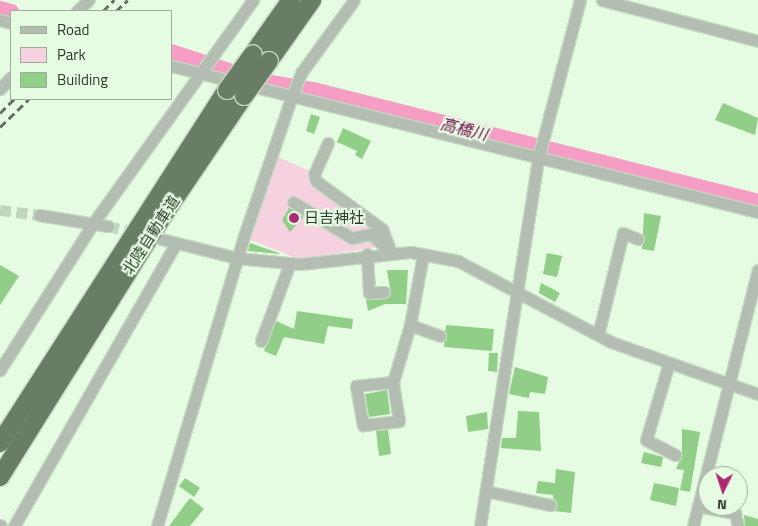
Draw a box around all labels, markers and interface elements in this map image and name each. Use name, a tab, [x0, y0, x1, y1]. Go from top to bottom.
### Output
legend	[10, 10, 172, 100]
text: Road	[57, 18, 89, 41]
text: Park	[57, 43, 86, 66]
text: Building	[57, 68, 108, 91]
water label: 高橋川	[438, 114, 490, 144]
street label: 北陸自動車道	[119, 192, 183, 278]
place label: 日吉神社	[304, 209, 364, 227]
marker: 日吉神社	[288, 212, 300, 224]
north arrow	[698, 466, 748, 516]
text: N	[716, 495, 728, 516]

